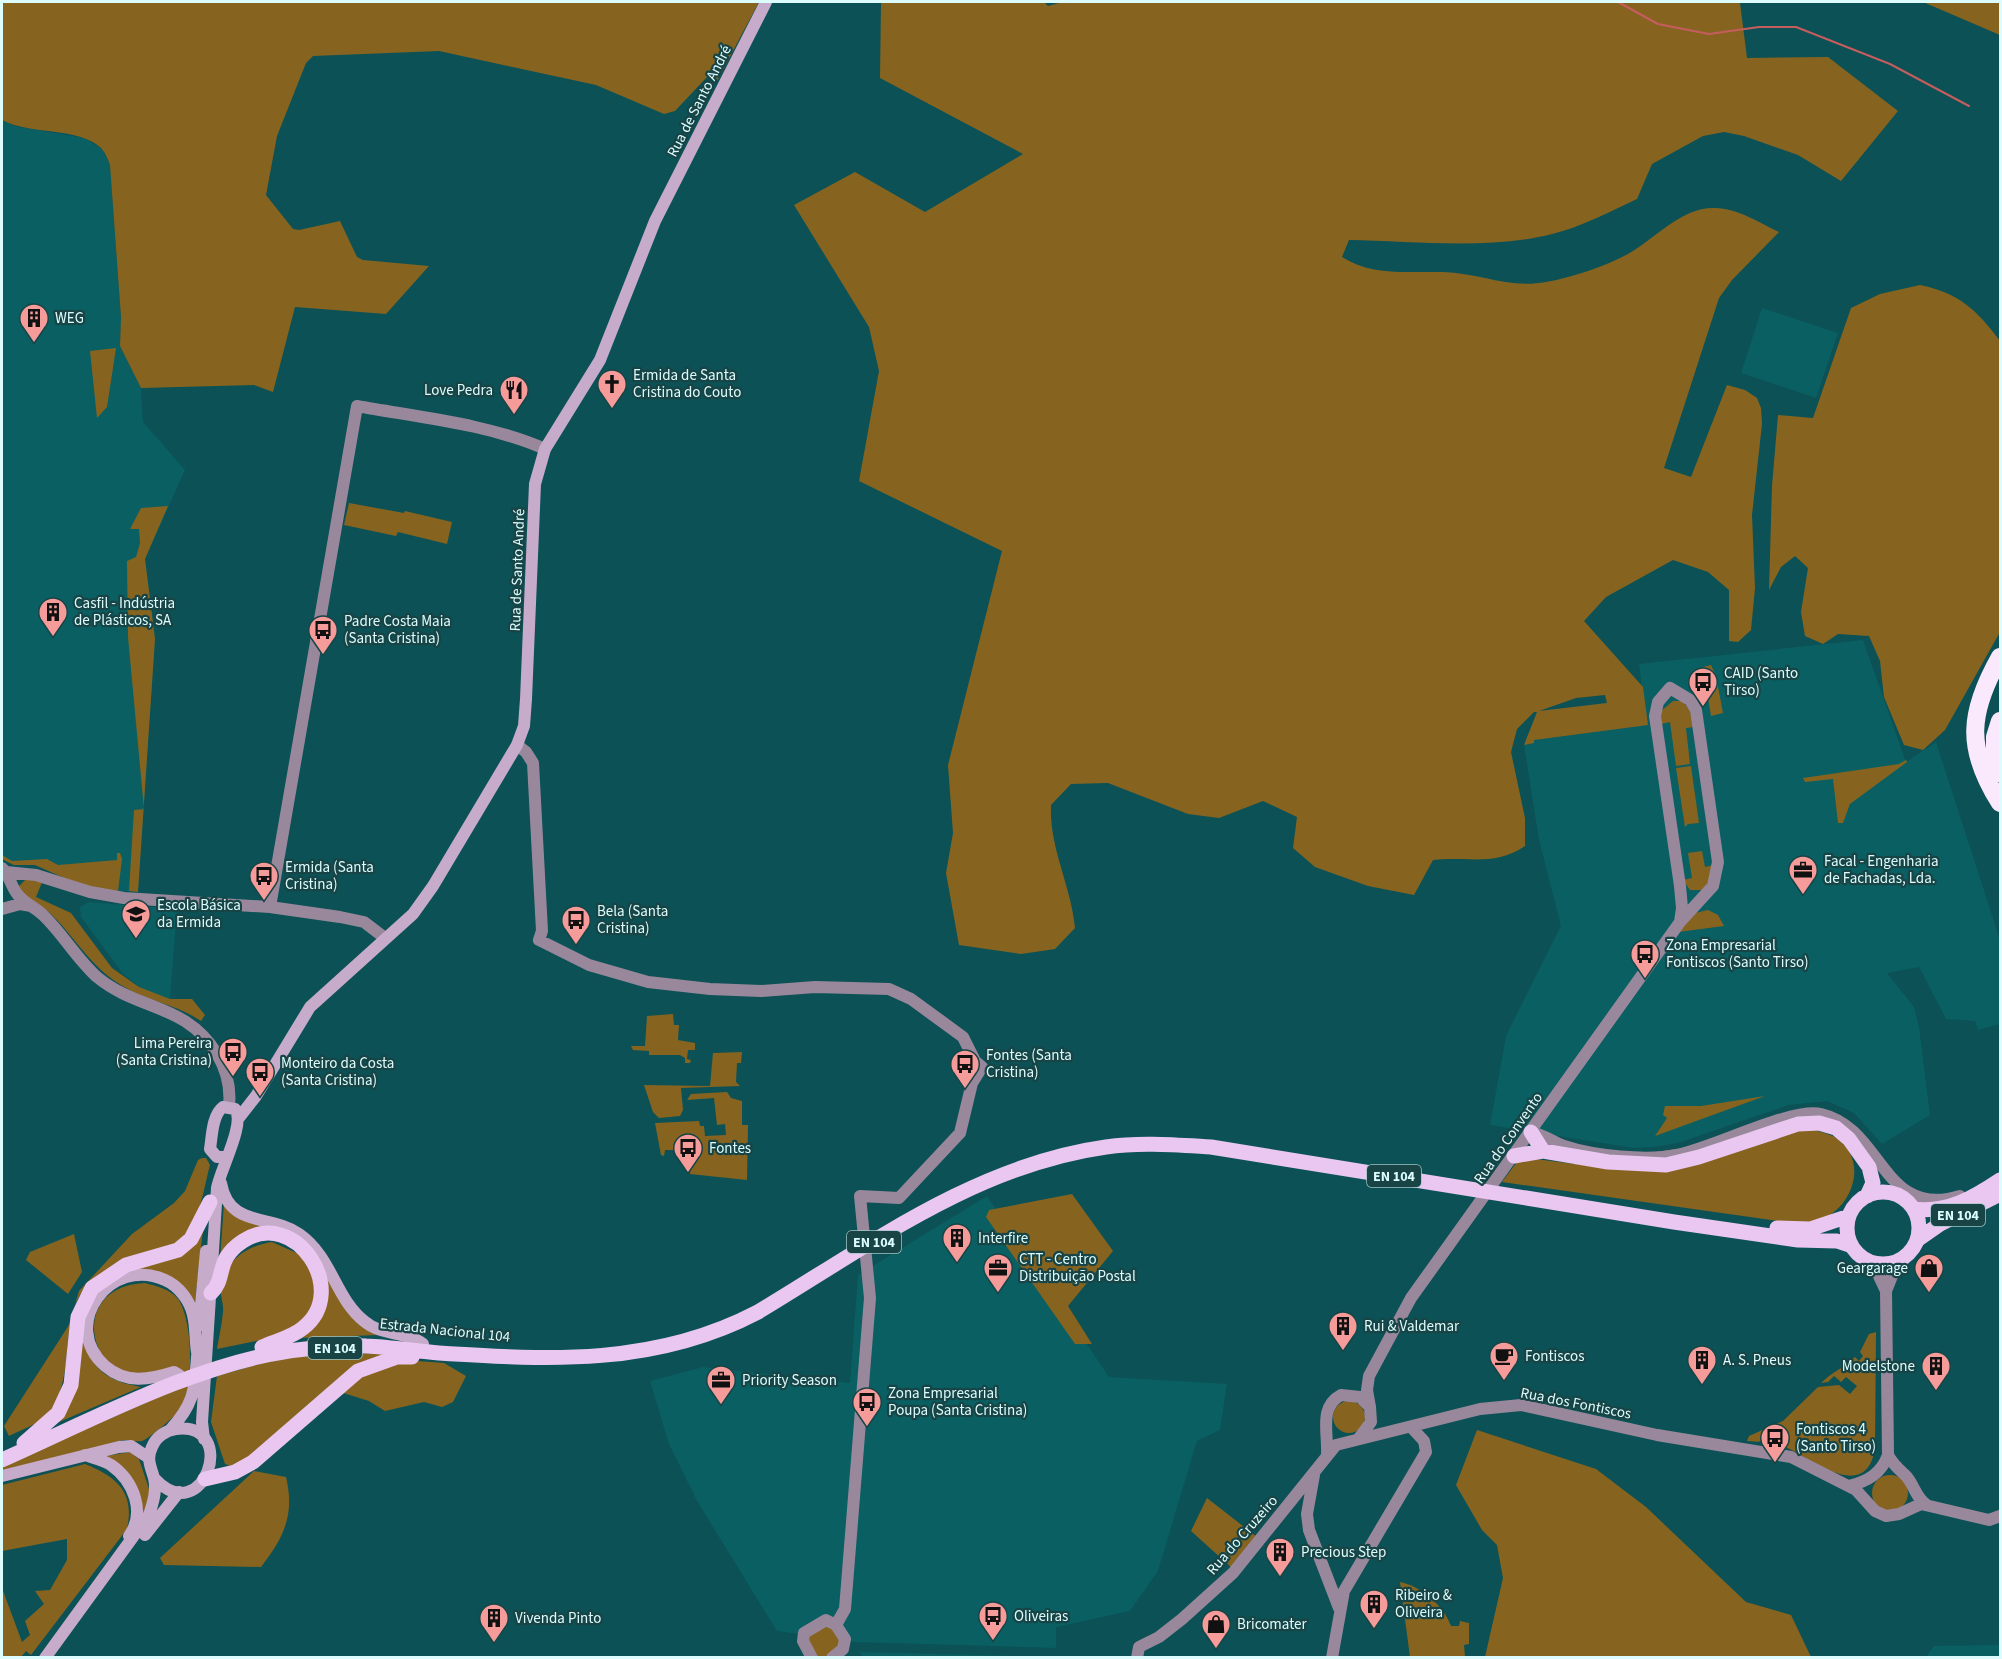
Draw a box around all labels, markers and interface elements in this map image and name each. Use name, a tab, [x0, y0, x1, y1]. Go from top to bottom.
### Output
street label: Rua de Santo André	[662, 42, 737, 161]
building icon: WEG	[18, 302, 50, 344]
place label: WEG	[55, 308, 84, 329]
place label: Ermida de Santa Cristina do Couto	[633, 365, 741, 403]
church icon: Ermida de Santa Cristina do Couto	[596, 368, 628, 410]
restaurant icon: Love Pedra	[498, 374, 530, 416]
place label: Love Pedra	[424, 380, 493, 401]
street label: Rua de Santo André	[505, 508, 530, 632]
place label: Casfil - Indústria de Plásticos, SA	[74, 593, 175, 631]
building icon: Casfil - Indústria de Plásticos, SA	[37, 596, 69, 638]
place label: Padre Costa Maia (Santa Cristina)	[344, 611, 451, 649]
bus stop icon: Padre Costa Maia (Santa Cristina)	[307, 614, 339, 656]
place label: CAID (Santo Tirso)	[1724, 663, 1798, 701]
bus stop icon: CAID (Santo Tirso)	[1687, 666, 1719, 708]
place label: Facal - Engenharia de Fachadas, Lda.	[1824, 851, 1939, 889]
office icon: Facal - Engenharia de Fachadas, Lda.	[1787, 854, 1819, 896]
place label: Ermida (Santa Cristina)	[285, 857, 374, 895]
bus stop icon: Ermida (Santa Cristina)	[248, 860, 280, 902]
place label: Escola Básica da Ermida	[157, 895, 241, 933]
school or university icon: Escola Básica da Ermida	[120, 898, 152, 940]
place label: Bela (Santa Cristina)	[597, 901, 668, 939]
bus stop icon: Bela (Santa Cristina)	[560, 904, 592, 946]
place label: Zona Empresarial Fontiscos (Santo Tirso)	[1666, 935, 1809, 973]
bus stop icon: Zona Empresarial Fontiscos (Santo Tirso)	[1629, 938, 1661, 980]
place label: Lima Pereira (Santa Cristina)	[116, 1033, 212, 1071]
bus stop icon: Lima Pereira (Santa Cristina)	[217, 1036, 249, 1078]
place label: Fontes (Santa Cristina)	[986, 1045, 1072, 1083]
bus stop icon: Fontes (Santa Cristina)	[949, 1048, 981, 1090]
place label: Monteiro da Costa (Santa Cristina)	[281, 1053, 394, 1091]
bus stop icon: Monteiro da Costa (Santa Cristina)	[244, 1056, 276, 1098]
street label: Rua do Convento	[1469, 1088, 1548, 1188]
bus stop icon: Fontes	[672, 1132, 704, 1174]
place label: Fontes	[709, 1138, 751, 1159]
road number: EN 104	[1367, 1165, 1421, 1187]
road number: EN 104	[1931, 1204, 1985, 1226]
building icon: Interfire	[941, 1222, 973, 1264]
place label: Interfire	[978, 1228, 1028, 1249]
road number: EN 104	[847, 1231, 901, 1253]
place label: CTT - Centro Distribuição Postal	[1019, 1249, 1136, 1287]
office icon: CTT - Centro Distribuição Postal	[982, 1252, 1014, 1294]
shop icon: Geargarage	[1913, 1252, 1945, 1294]
place label: Geargarage	[1837, 1258, 1908, 1279]
building icon: Rui & Valdemar	[1327, 1310, 1359, 1352]
street label: Estrada Nacional 104	[379, 1313, 512, 1348]
place label: Rui & Valdemar	[1364, 1316, 1460, 1337]
road number: EN 104	[308, 1337, 362, 1359]
cafe icon: Fontiscos	[1488, 1340, 1520, 1382]
building icon: A. S. Pneus	[1686, 1344, 1718, 1386]
place label: Fontiscos	[1525, 1346, 1585, 1367]
place label: A. S. Pneus	[1723, 1350, 1791, 1371]
building icon: Modelstone	[1920, 1350, 1952, 1392]
place label: Modelstone	[1842, 1356, 1915, 1377]
office icon: Priority Season	[705, 1364, 737, 1406]
place label: Priority Season	[742, 1370, 837, 1391]
street label: Rua dos Fontiscos	[1519, 1382, 1633, 1425]
place label: Zona Empresarial Poupa (Santa Cristina)	[888, 1383, 1027, 1421]
bus stop icon: Zona Empresarial Poupa (Santa Cristina)	[851, 1386, 883, 1428]
place label: Fontiscos 4 (Santo Tirso)	[1796, 1419, 1876, 1457]
bus stop icon: Fontiscos 4 (Santo Tirso)	[1759, 1422, 1791, 1464]
street label: Rua do Cruzeiro	[1202, 1491, 1283, 1580]
building icon: Precious Step	[1264, 1536, 1296, 1578]
place label: Precious Step	[1301, 1542, 1386, 1563]
place label: Ribeiro & Oliveira	[1395, 1585, 1452, 1623]
building icon: Ribeiro & Oliveira	[1358, 1588, 1390, 1630]
bus stop icon: Oliveiras	[977, 1600, 1009, 1642]
building icon: Vivenda Pinto	[478, 1602, 510, 1644]
place label: Oliveiras	[1014, 1606, 1068, 1627]
place label: Vivenda Pinto	[515, 1608, 601, 1629]
shop icon: Bricomater	[1200, 1608, 1232, 1650]
place label: Bricomater	[1237, 1614, 1307, 1635]

